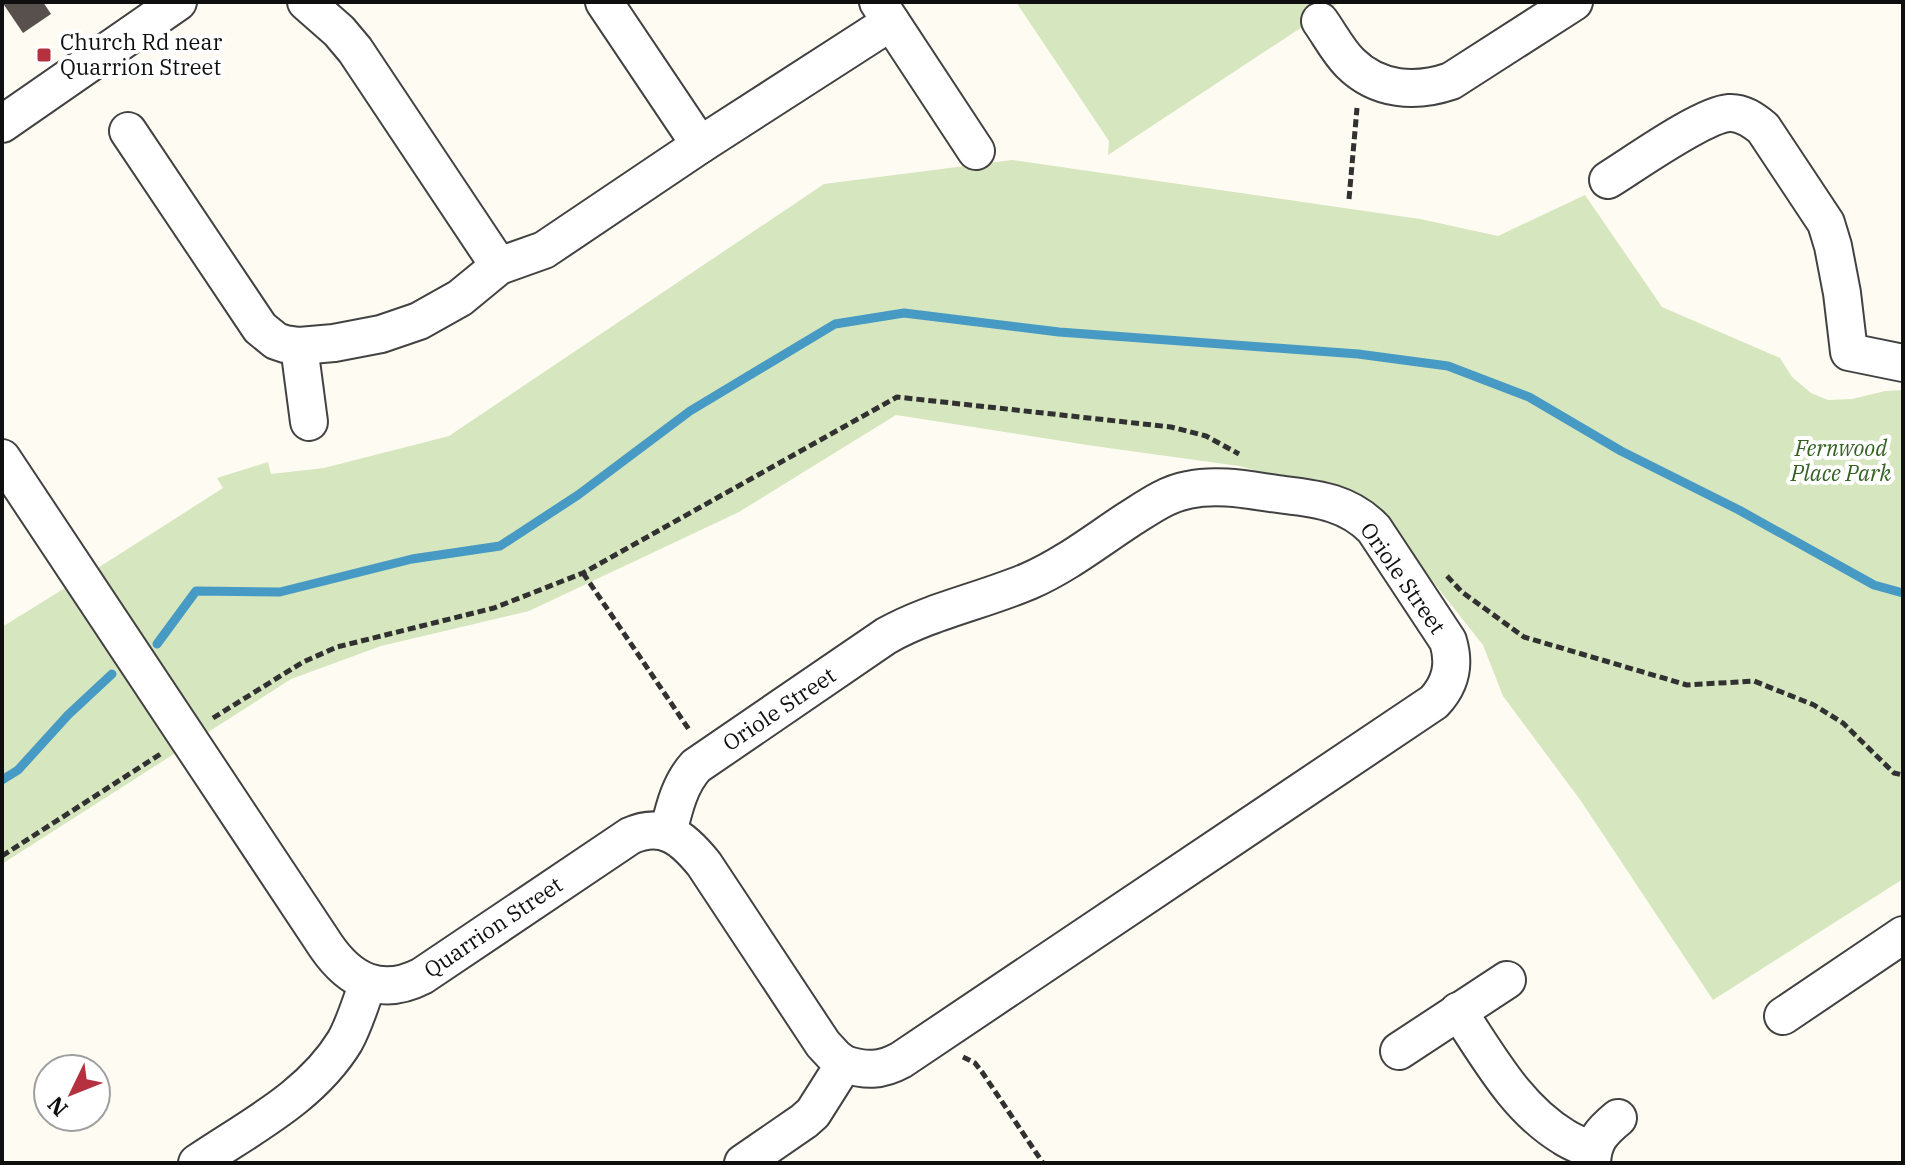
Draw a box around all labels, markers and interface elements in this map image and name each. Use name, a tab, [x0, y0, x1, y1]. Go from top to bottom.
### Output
place label: Church Rd near Quarrion Street	[60, 27, 223, 81]
marker: Church Rd near Quarrion Street	[35, 46, 53, 64]
park label: Fernwood Place Park	[1790, 433, 1892, 487]
street label: Oriole Street	[1354, 516, 1453, 640]
street label: Oriole Street	[717, 660, 841, 757]
street label: Quarrion Street	[418, 869, 568, 984]
north arrow	[32, 1053, 112, 1133]
text: N	[40, 1091, 74, 1123]

